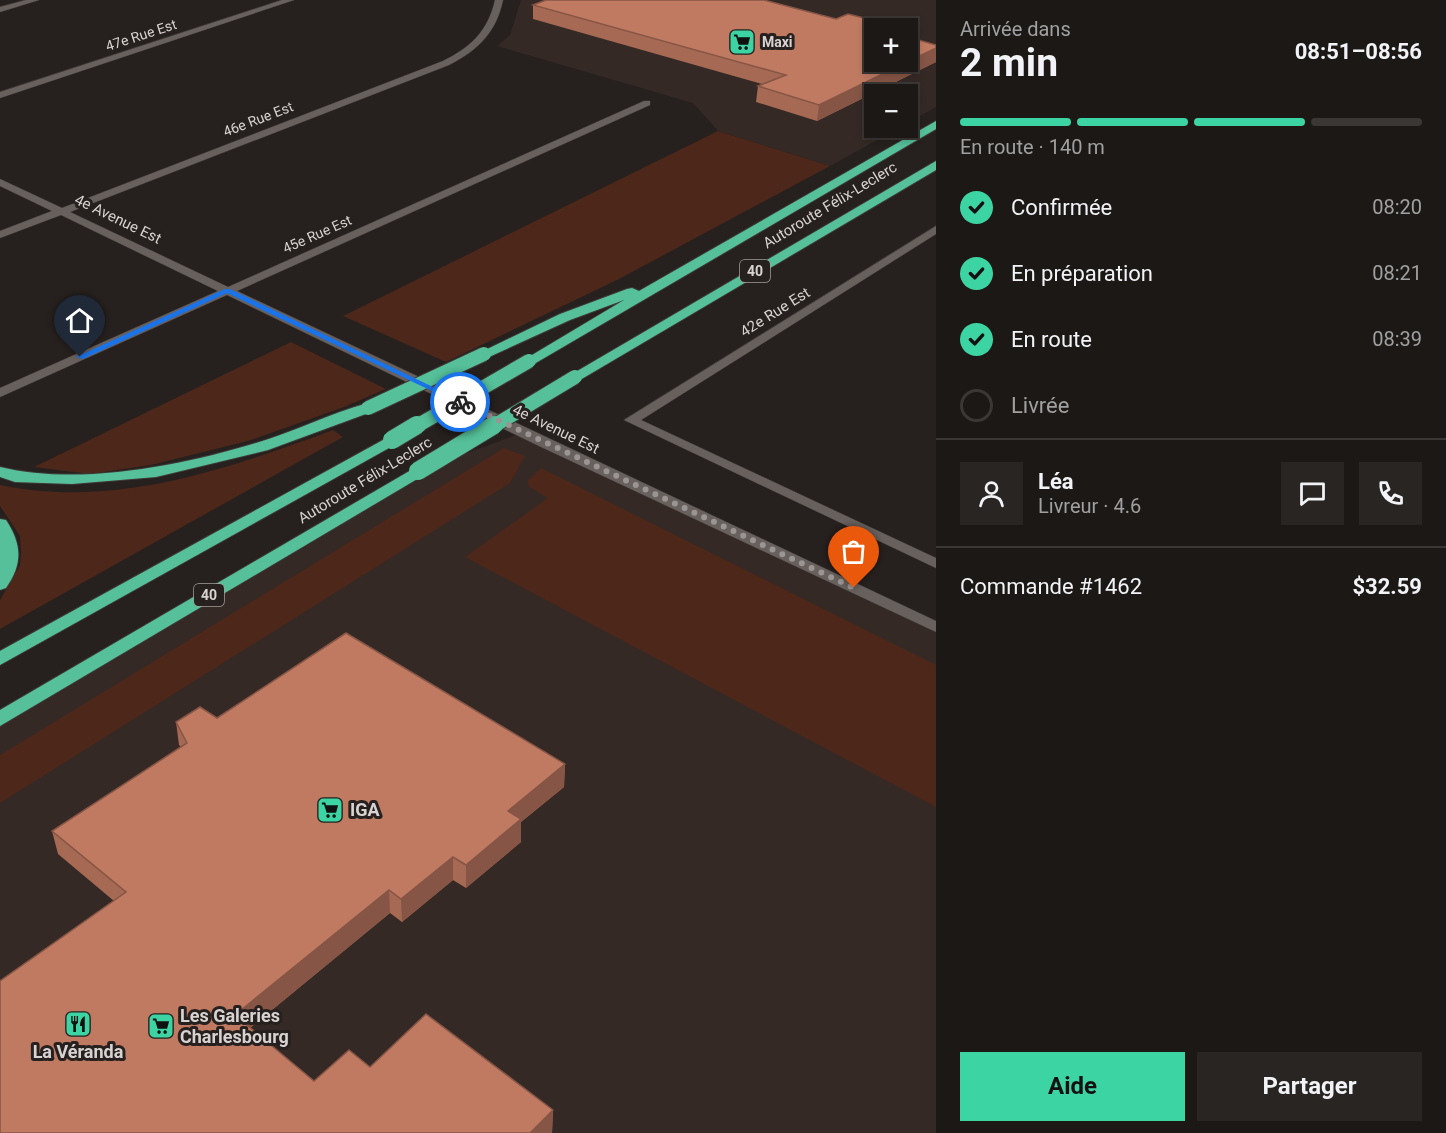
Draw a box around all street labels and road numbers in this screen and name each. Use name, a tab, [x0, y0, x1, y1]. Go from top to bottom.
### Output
street label: 47e Rue Est	[104, 16, 179, 54]
street label: 46e Rue Est	[221, 98, 296, 140]
street label: Autoroute Félix-Leclerc	[760, 158, 900, 252]
street label: 4e Avenue Est	[72, 190, 164, 248]
street label: 45e Rue Est	[280, 212, 354, 256]
road number: 40	[740, 260, 770, 282]
street label: 42e Rue Est	[737, 283, 813, 341]
street label: 4e Avenue Est	[510, 400, 602, 458]
street label: Autoroute Félix-Leclerc	[295, 433, 435, 527]
road number: 40	[194, 584, 224, 606]

